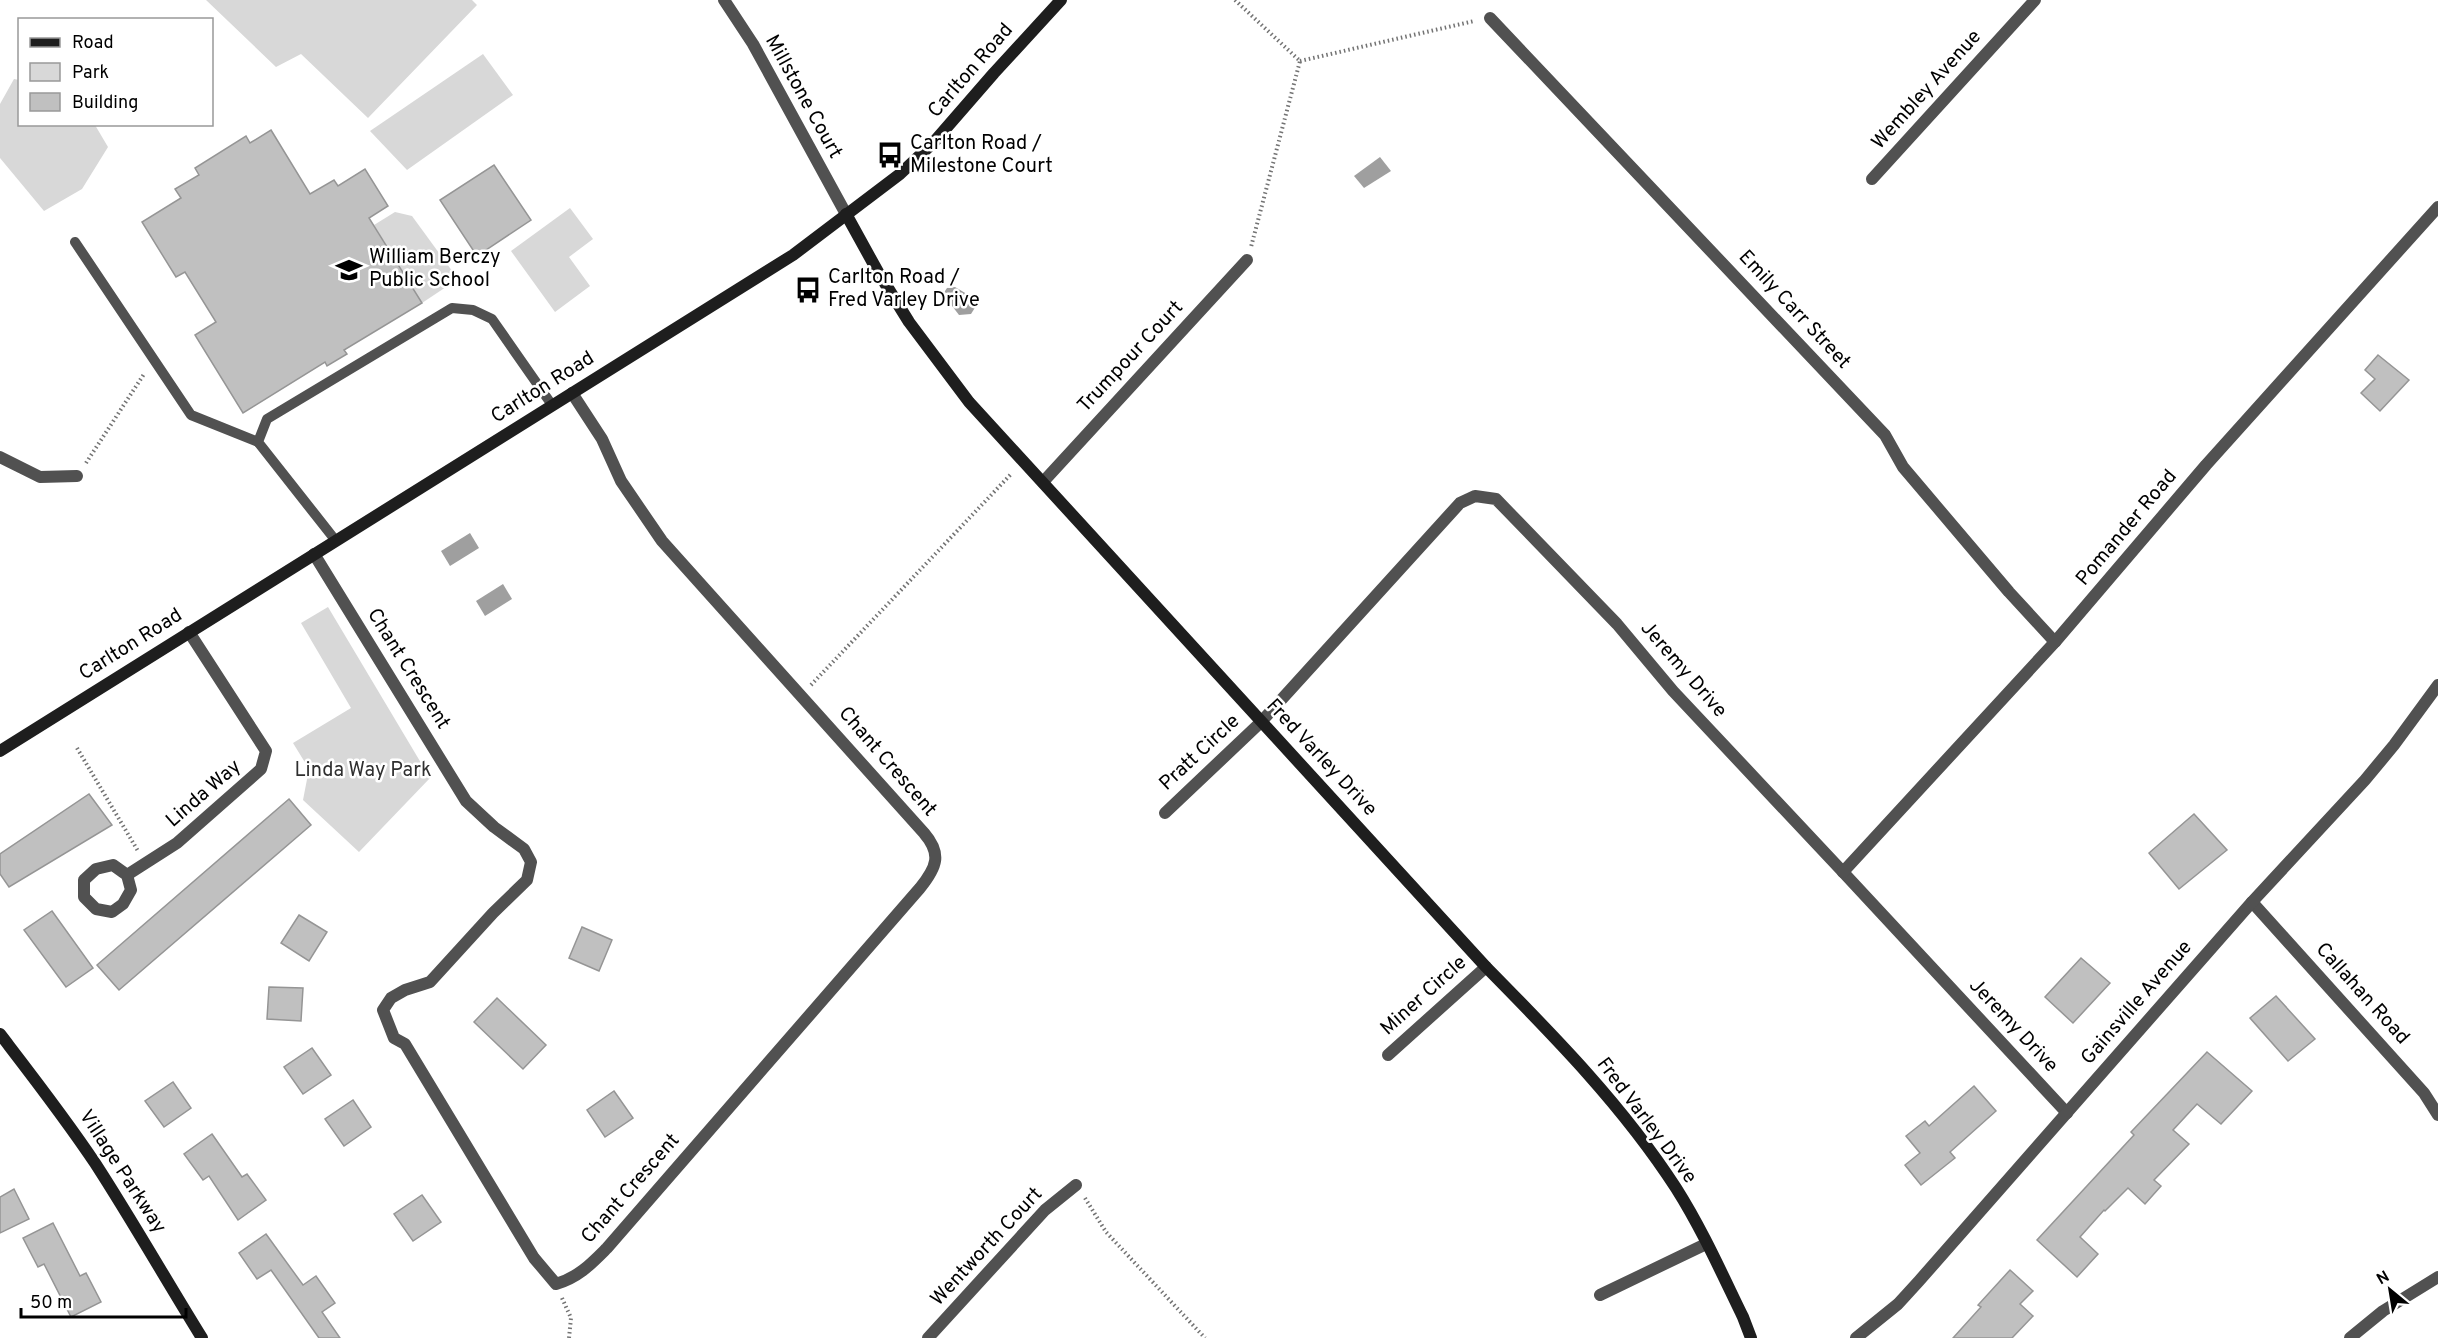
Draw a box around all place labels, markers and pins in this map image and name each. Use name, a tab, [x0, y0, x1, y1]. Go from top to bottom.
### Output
place label: Carlton Road / Milestone Court	[910, 131, 1053, 180]
bus stop icon: Carlton Road / Milestone Court	[875, 140, 905, 170]
place label: William Berczy Public School	[369, 245, 501, 294]
school or university icon: William Berczy Public School	[334, 255, 364, 285]
place label: Carlton Road / Fred Varley Drive	[828, 265, 980, 314]
bus stop icon: Carlton Road / Fred Varley Drive	[793, 275, 823, 305]

